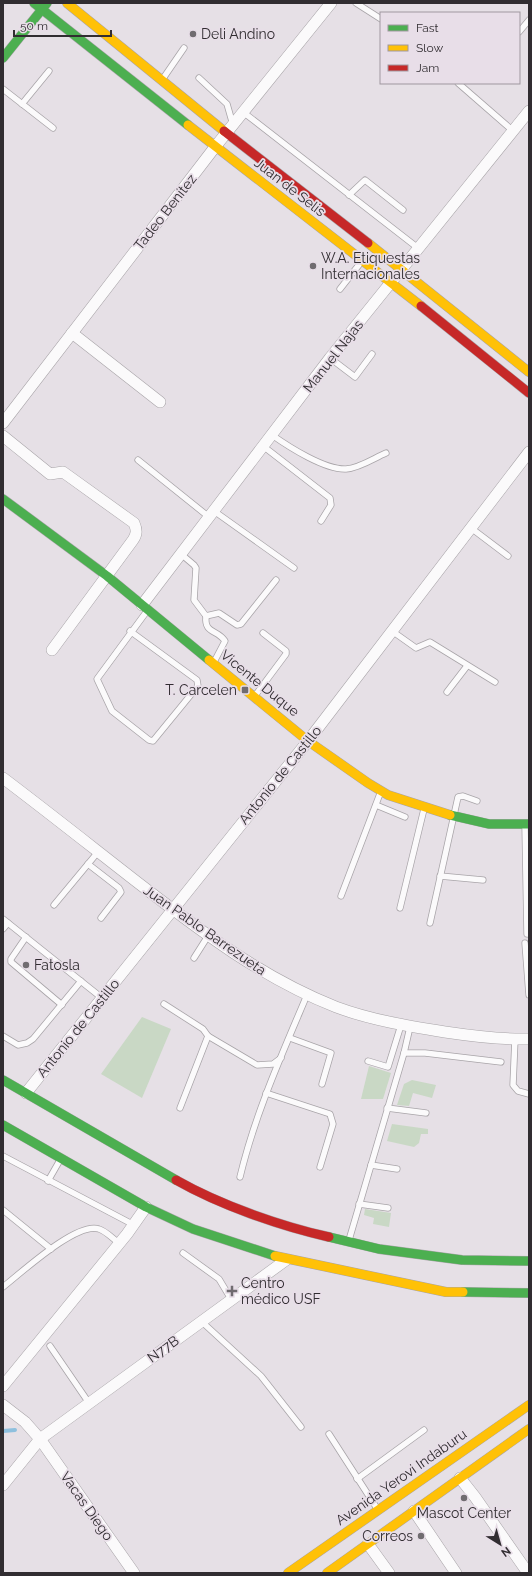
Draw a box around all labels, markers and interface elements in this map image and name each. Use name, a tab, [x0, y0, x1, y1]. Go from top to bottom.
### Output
scale bar	[14, 12, 111, 38]
legend	[380, 12, 520, 84]
text: 50 m	[20, 19, 48, 33]
text: Fast	[416, 21, 439, 35]
place label: Deli Andino	[201, 26, 275, 42]
marker: Deli Andino	[188, 29, 198, 39]
text: Slow	[416, 41, 443, 55]
text: Jam	[416, 61, 439, 75]
street label: Juan de Selis	[252, 154, 329, 220]
street label: Tadeo Benítez	[130, 171, 200, 253]
place label: W.A. Etiquestas Internacionales	[321, 250, 420, 282]
marker: W.A. Etiquestas Internacionales	[308, 261, 318, 271]
street label: Manuel Najas	[300, 316, 366, 395]
street label: Vicente Duque	[218, 646, 302, 720]
place label: T. Carcelen	[165, 682, 237, 698]
marker: T. Carcelen	[240, 685, 250, 695]
street label: Antonio de Castillo	[235, 723, 325, 827]
street label: Juan Pablo Barrezueta	[141, 882, 269, 978]
place label: Fatosla	[34, 957, 80, 973]
marker: Fatosla	[21, 960, 31, 970]
street label: Antonio de Castillo	[33, 976, 123, 1080]
place label: Centro médico USF	[241, 1275, 321, 1307]
marker: Centro médico USF	[226, 1285, 238, 1297]
street label: N77B	[144, 1332, 182, 1366]
street label: Avenida Yerovi Indaburu	[332, 1426, 470, 1528]
street label: Vacas Diego	[57, 1469, 117, 1543]
marker: Mascot Center	[459, 1493, 469, 1503]
place label: Mascot Center	[417, 1505, 511, 1521]
north arrow	[480, 1524, 520, 1564]
place label: Correos	[362, 1528, 413, 1544]
marker: Correos	[416, 1531, 426, 1541]
text: N	[498, 1544, 513, 1559]

